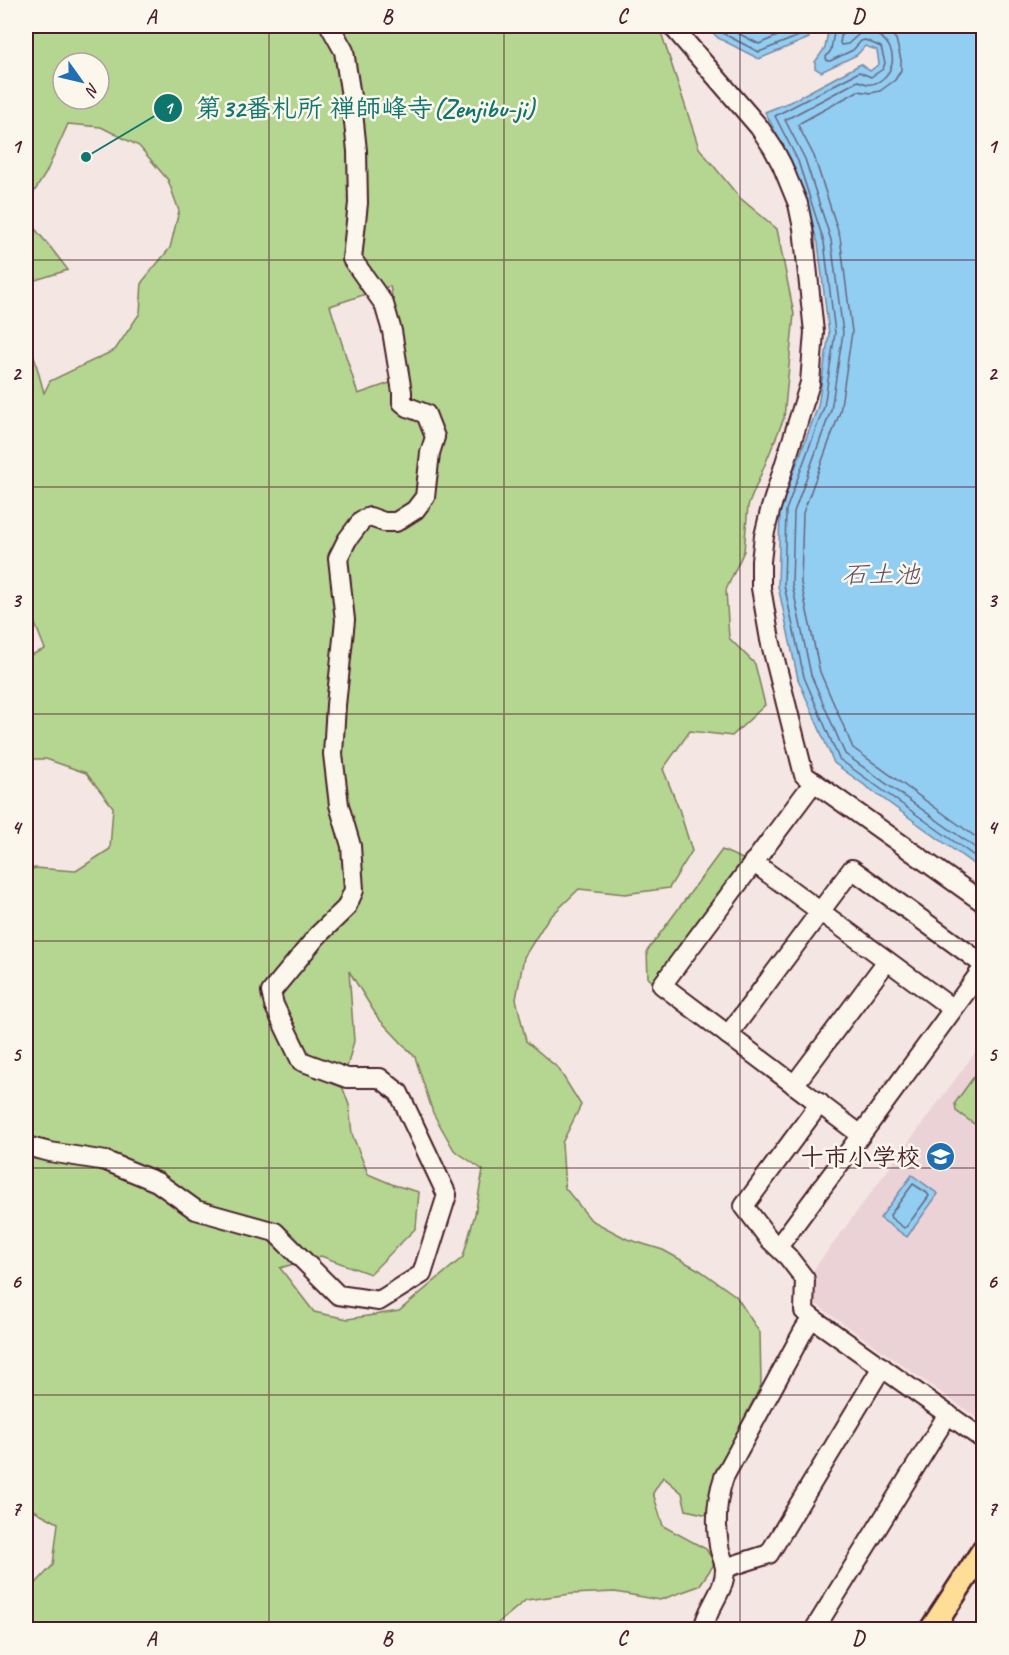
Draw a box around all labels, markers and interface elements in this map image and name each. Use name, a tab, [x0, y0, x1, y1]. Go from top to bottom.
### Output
text: A	[146, 4, 158, 29]
text: B	[382, 4, 394, 29]
text: C	[617, 4, 629, 29]
text: D	[852, 4, 866, 29]
north arrow	[51, 51, 111, 111]
text: N	[80, 79, 104, 101]
callout: 第32番札所 禅師峰寺(Zenjibu-ji)	[153, 86, 546, 130]
text: 第32番札所 禅師峰寺(Zenjibu-ji)	[196, 92, 537, 125]
text: 1	[164, 97, 174, 119]
text: 1	[12, 134, 23, 159]
text: 1	[988, 134, 999, 159]
text: 2	[12, 361, 23, 386]
text: 2	[988, 361, 999, 386]
water label: 石土池	[842, 558, 921, 591]
text: 3	[12, 588, 23, 613]
text: 3	[988, 588, 999, 613]
text: 4	[12, 815, 24, 840]
text: 4	[988, 815, 1000, 840]
text: 5	[12, 1042, 23, 1067]
text: 5	[988, 1042, 999, 1067]
school or university icon: 十市小学校	[925, 1141, 957, 1173]
place label: 十市小学校	[800, 1142, 920, 1172]
text: 6	[11, 1269, 22, 1294]
text: 6	[987, 1269, 998, 1294]
text: 7	[12, 1496, 23, 1521]
text: 7	[988, 1496, 999, 1521]
text: A	[146, 1626, 158, 1651]
text: B	[382, 1626, 394, 1651]
text: C	[617, 1626, 629, 1651]
text: D	[852, 1626, 866, 1651]

